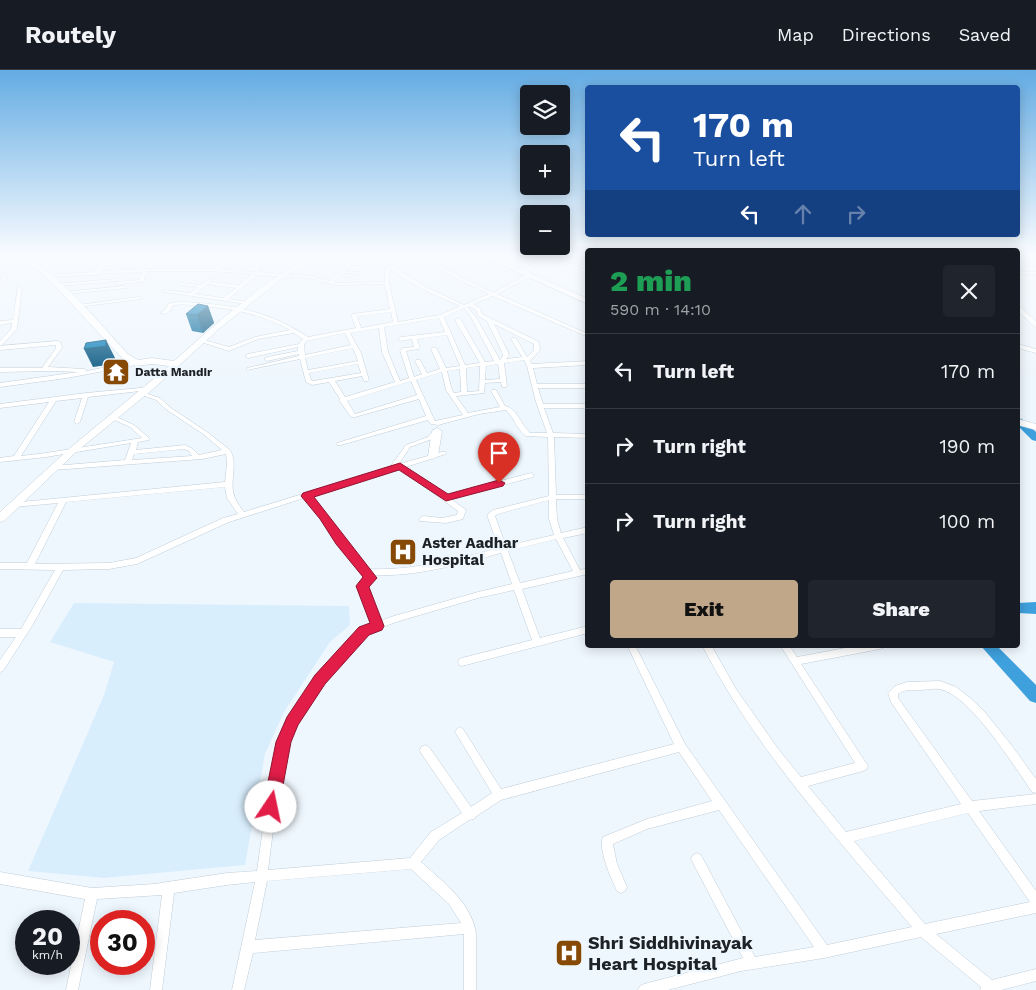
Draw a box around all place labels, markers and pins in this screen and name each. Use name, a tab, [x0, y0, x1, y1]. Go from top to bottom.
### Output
temple icon: Datta Mandir	[101, 357, 131, 387]
place label: Datta Mandir	[135, 365, 213, 379]
pin	[478, 432, 520, 483]
place label: Aster Aadhar Hospital	[422, 534, 519, 569]
hospital icon: Aster Aadhar Hospital	[388, 537, 418, 567]
place label: Shri Siddhivinayak Heart Hospital	[588, 932, 753, 974]
hospital icon: Shri Siddhivinayak Heart Hospital	[554, 938, 584, 968]

